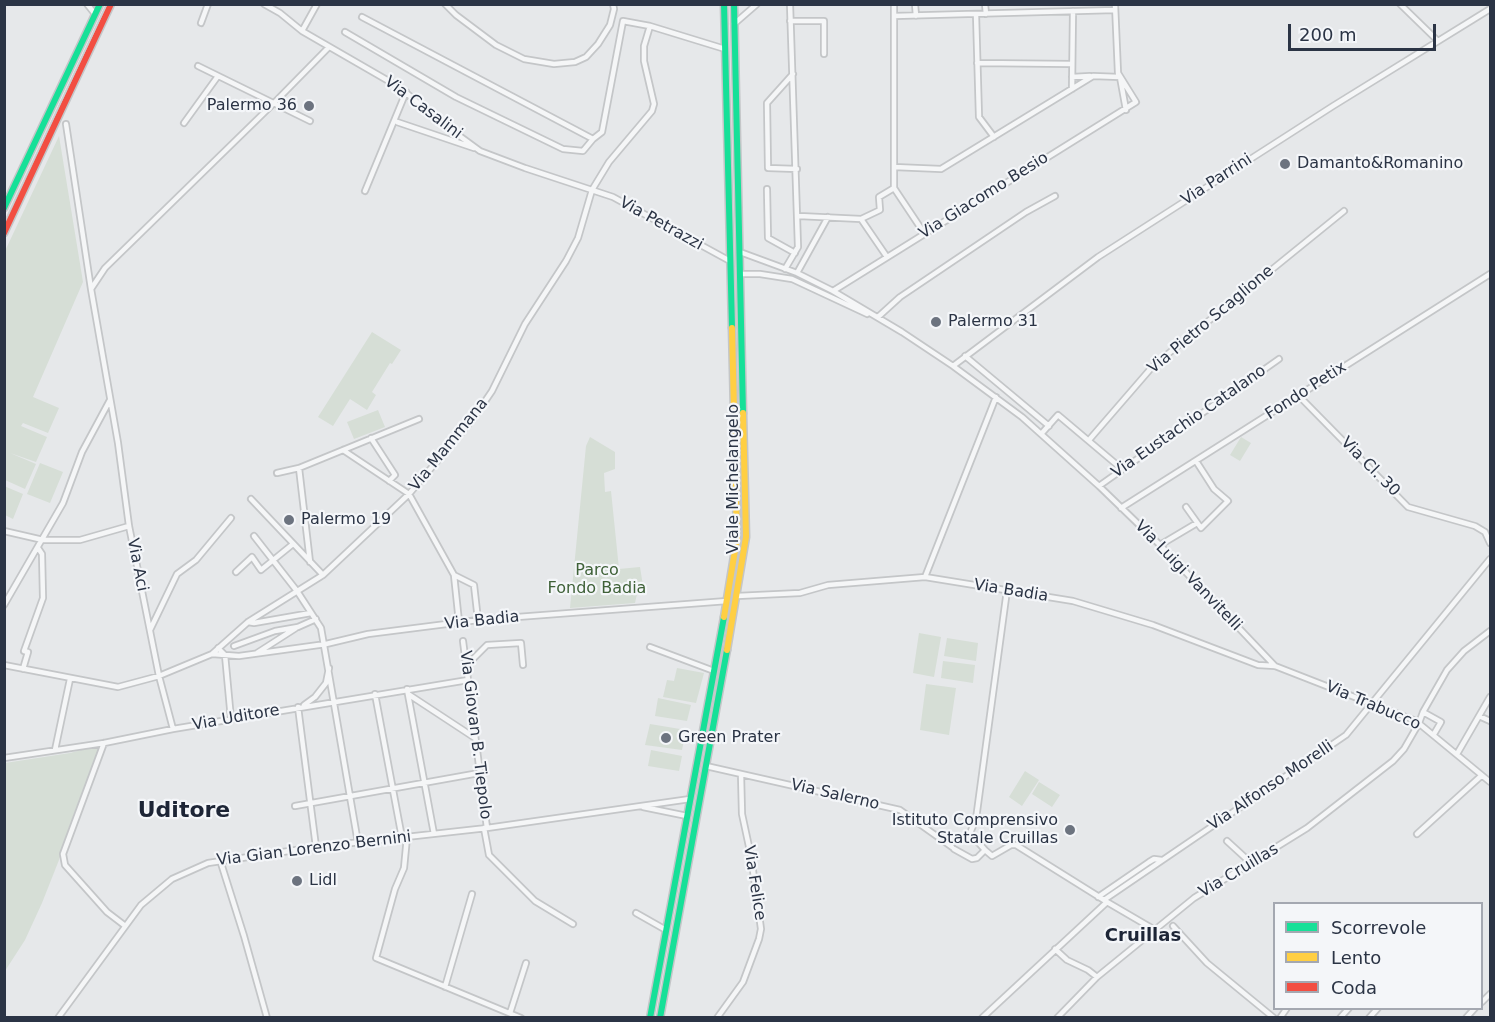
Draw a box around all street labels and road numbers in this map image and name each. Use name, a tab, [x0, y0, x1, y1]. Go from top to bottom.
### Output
street label: Via Casalini	[380, 72, 466, 144]
street label: Via Giacomo Besio	[916, 148, 1052, 244]
street label: Via Parrini	[1178, 150, 1256, 210]
street label: Via Petrazzi	[616, 193, 706, 255]
street label: Via Pietro Scaglione	[1144, 262, 1278, 378]
street label: Fondo Petix	[1262, 358, 1350, 424]
street label: Via Eustachio Catalano	[1108, 361, 1270, 483]
street label: Via Mammana	[406, 394, 492, 496]
street label: Viale Michelangelo	[724, 404, 744, 554]
street label: Via Cl. 30	[1336, 433, 1404, 501]
street label: Via Luigi Vanvitelli	[1130, 517, 1246, 635]
street label: Via Aci	[122, 537, 152, 593]
street label: Via Badia	[972, 576, 1050, 606]
street label: Via Badia	[444, 608, 520, 634]
street label: Via Giovan B. Tiepolo	[455, 649, 495, 821]
street label: Via Trabucco	[1323, 677, 1423, 735]
street label: Via Uditore	[191, 701, 281, 735]
street label: Via Alfonso Morelli	[1205, 737, 1337, 835]
street label: Via Salerno	[789, 775, 881, 815]
street label: Via Gian Lorenzo Bernini	[216, 828, 412, 870]
street label: Via Cruillas	[1196, 840, 1282, 902]
street label: Via Felice	[739, 844, 769, 922]

